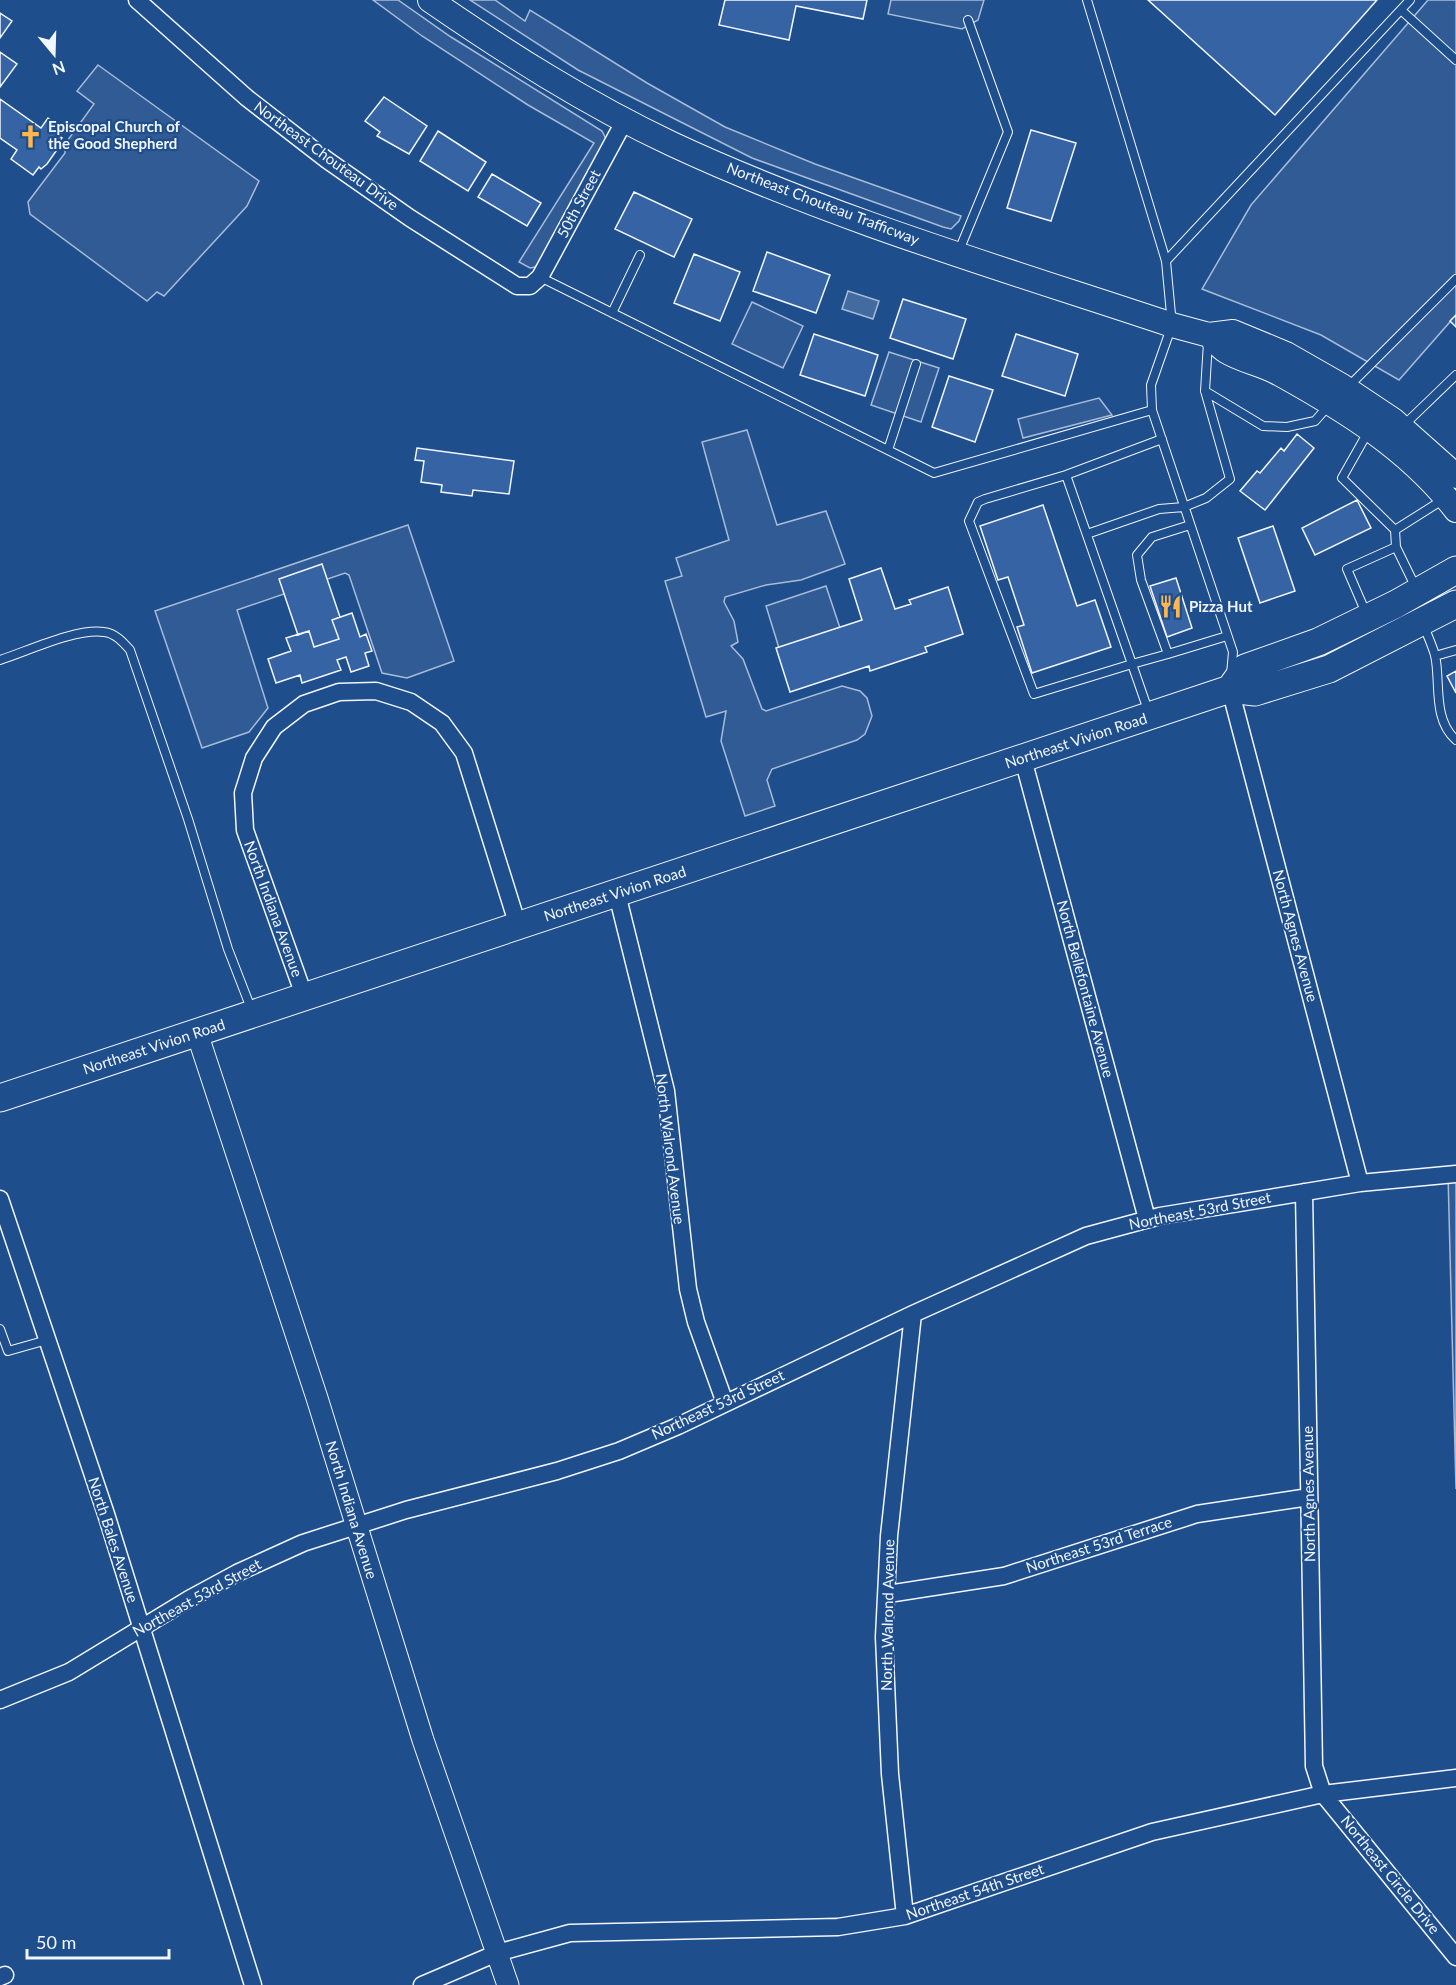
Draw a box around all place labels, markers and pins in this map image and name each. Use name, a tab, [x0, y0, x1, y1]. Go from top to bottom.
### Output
place label: Episcopal Church of the Good Shepherd	[48, 117, 181, 152]
church icon: Episcopal Church of the Good Shepherd	[17, 123, 43, 149]
restaurant icon: Pizza Hut	[1158, 594, 1184, 620]
place label: Pizza Hut	[1189, 597, 1253, 615]

